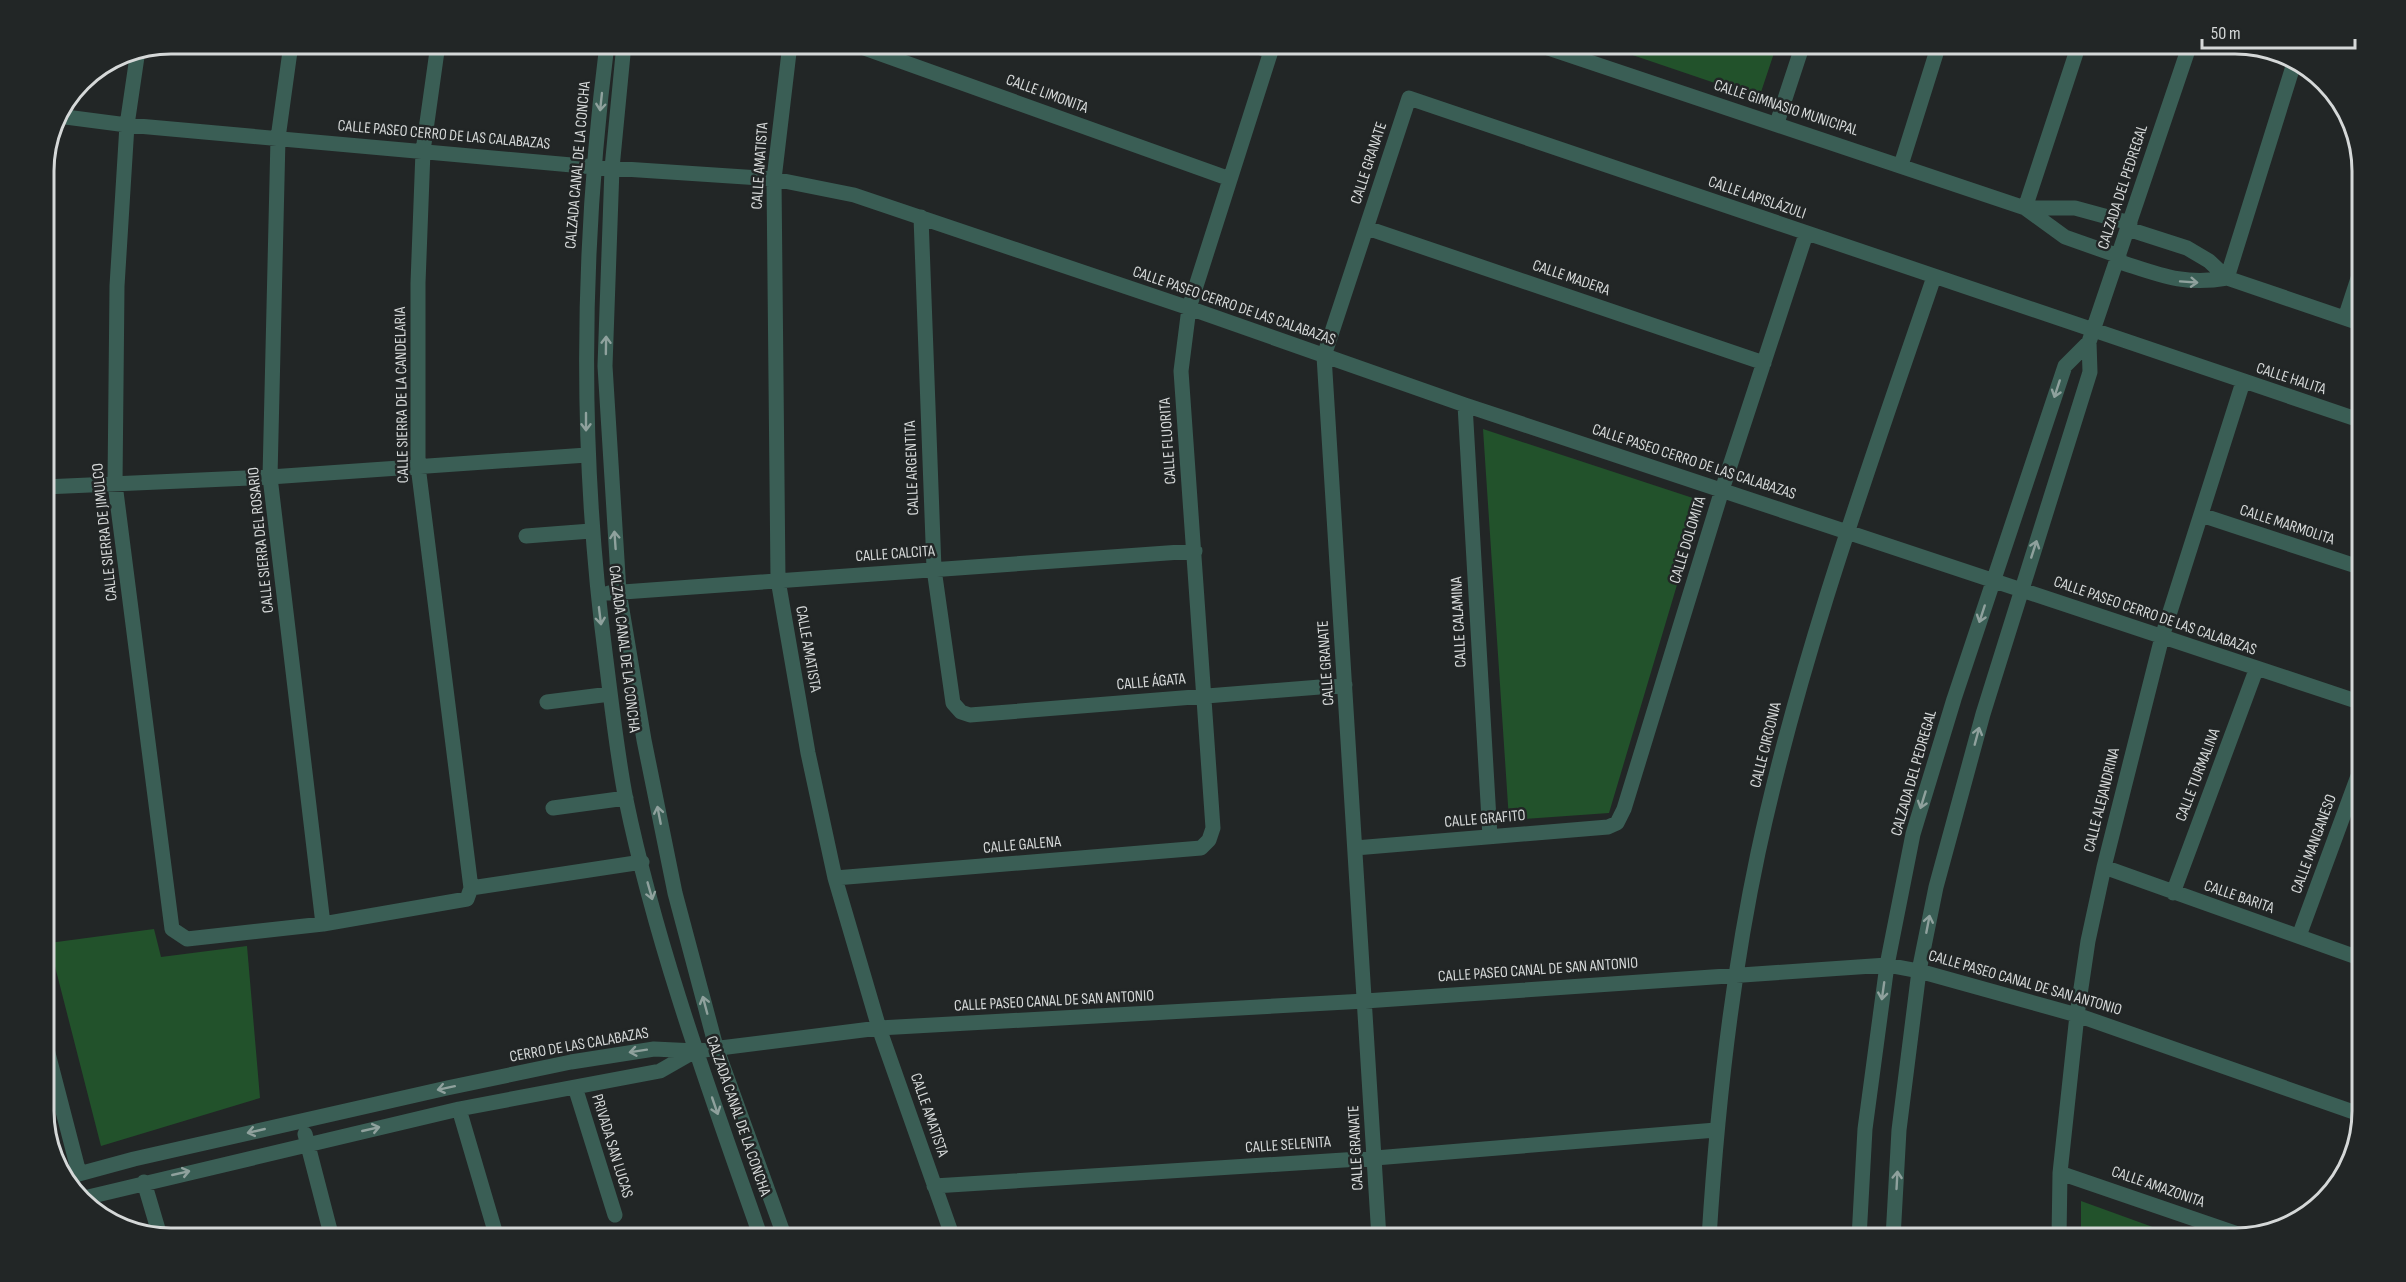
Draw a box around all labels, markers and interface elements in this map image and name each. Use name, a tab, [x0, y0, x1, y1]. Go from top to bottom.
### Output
scale bar	[2202, 12, 2355, 50]
text: 50 m	[2211, 23, 2241, 44]
street label: CALLE LIMONITA	[1003, 70, 1091, 118]
street label: CALLE GIMNASIO MUNICIPAL	[1711, 76, 1861, 140]
street label: CALZADA CANAL DE LA CONCHA	[561, 80, 595, 250]
one-way arrow	[595, 91, 606, 111]
street label: CALLE PASEO CERRO DE LAS CALABAZAS	[337, 116, 551, 154]
street label: CALLE GRANATE	[1347, 120, 1391, 206]
street label: CALLE AMATISTA	[747, 122, 773, 210]
street label: CALZADA DEL PEDREGAL	[2094, 122, 2152, 252]
street label: CALLE LAPISLÁZULI	[1706, 172, 1808, 224]
street label: CALLE MADERA	[1530, 256, 1612, 300]
street label: CALLE PASEO CERRO DE LAS CALABAZAS	[1130, 262, 1338, 350]
one-way arrow	[2178, 276, 2198, 287]
street label: CALLE SIERRA DE LA CANDELARIA	[391, 306, 413, 483]
one-way arrow	[600, 336, 611, 356]
street label: CALLE HALITA	[2254, 359, 2329, 399]
one-way arrow	[2051, 379, 2062, 398]
street label: CALLE FLUORITA	[1155, 397, 1181, 485]
one-way arrow	[581, 412, 592, 432]
street label: CALLE ARGENTITA	[901, 420, 923, 516]
street label: CALLE PASEO CERRO DE LAS CALABAZAS	[1590, 420, 1799, 504]
street label: CALLE SIERRA DE JIMULCO	[88, 462, 122, 602]
street label: CALLE SIERRA DEL ROSARIO	[244, 466, 278, 614]
street label: CALLE DOLOMITA	[1666, 494, 1710, 586]
street label: CALLE MARMOLITA	[2237, 501, 2337, 549]
one-way arrow	[609, 530, 620, 550]
one-way arrow	[2029, 540, 2040, 559]
street label: CALLE CALCITA	[855, 542, 935, 566]
street label: CALZADA CANAL DE LA CONCHA	[604, 564, 644, 734]
street label: CALLE PASEO CERRO DE LAS CALABAZAS	[2051, 572, 2259, 660]
street label: CALLE CALAMINA	[1447, 576, 1471, 668]
street label: CALLE AMATISTA	[791, 604, 825, 694]
one-way arrow	[1976, 604, 1987, 623]
one-way arrow	[595, 606, 606, 626]
street label: CALLE GRANATE	[1314, 620, 1338, 706]
street label: CALLE ÁGATA	[1116, 670, 1186, 694]
street label: CALLE CIRCONIA	[1746, 700, 1786, 790]
street label: CALZADA DEL PEDREGAL	[1887, 708, 1941, 838]
one-way arrow	[1972, 726, 1983, 745]
street label: CALLE TURMALINA	[2172, 726, 2224, 824]
street label: CALLE ALEJANDRINA	[2080, 746, 2124, 854]
one-way arrow	[1917, 790, 1928, 809]
street label: CALLE MANGANESO	[2287, 792, 2341, 896]
one-way arrow	[653, 806, 664, 825]
street label: CALLE GRAFITO	[1444, 806, 1526, 832]
street label: CALLE GALENA	[982, 832, 1062, 858]
street label: CALLE BARITA	[2201, 876, 2277, 918]
one-way arrow	[644, 881, 656, 900]
one-way arrow	[1923, 915, 1934, 935]
street label: CALLE PASEO CANAL DE SAN ANTONIO	[1926, 946, 2124, 1020]
street label: CALLE PASEO CANAL DE SAN ANTONIO	[1437, 954, 1639, 986]
one-way arrow	[1878, 980, 1889, 1000]
street label: CALLE PASEO CANAL DE SAN ANTONIO	[953, 986, 1155, 1016]
one-way arrow	[699, 995, 710, 1014]
street label: CERRO DE LAS CALABAZAS	[508, 1023, 650, 1067]
street label: CALZADA CANAL DE LA CONCHA	[702, 1033, 774, 1199]
one-way arrow	[628, 1046, 648, 1057]
street label: CALLE AMATISTA	[906, 1071, 952, 1160]
one-way arrow	[437, 1083, 456, 1095]
street label: PRIVADA SAN LUCAS	[587, 1092, 637, 1200]
one-way arrow	[711, 1096, 722, 1115]
street label: CALLE GRANATE	[1344, 1105, 1368, 1191]
one-way arrow	[361, 1123, 381, 1134]
one-way arrow	[247, 1126, 266, 1138]
street label: CALLE SELENITA	[1245, 1133, 1332, 1157]
street label: CALLE AMAZONITA	[2109, 1162, 2207, 1212]
one-way arrow	[172, 1167, 191, 1179]
one-way arrow	[1891, 1171, 1902, 1191]

